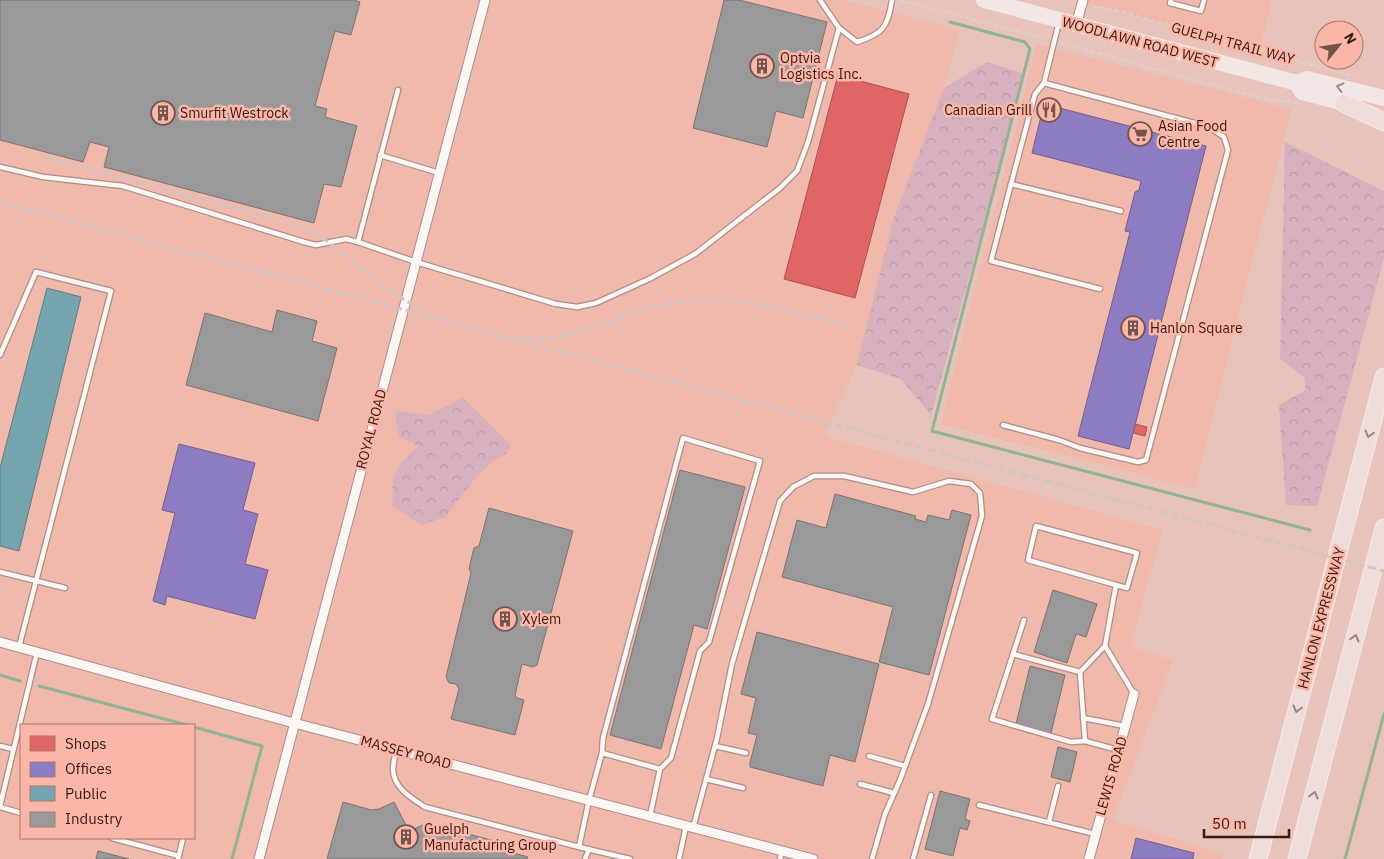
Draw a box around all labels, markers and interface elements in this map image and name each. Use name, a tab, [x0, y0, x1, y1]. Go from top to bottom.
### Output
street label: WOODLAWN ROAD WEST	[1060, 13, 1220, 71]
street label: GUELPH TRAIL WAY	[1169, 18, 1297, 68]
north arrow	[1314, 20, 1364, 70]
text: N	[1340, 30, 1361, 47]
place label: Optvia Logistics Inc.	[780, 49, 862, 83]
building icon: Optvia Logistics Inc.	[749, 53, 775, 79]
one-way arrow	[1336, 82, 1345, 93]
restaurant icon: Canadian Grill	[1036, 97, 1062, 123]
building icon: Smurfit Westrock	[150, 100, 176, 126]
place label: Canadian Grill	[944, 101, 1032, 119]
place label: Smurfit Westrock	[180, 104, 289, 122]
place label: Asian Food Centre	[1158, 117, 1227, 151]
supermarket icon: Asian Food Centre	[1127, 121, 1153, 147]
building icon: Hanlon Square	[1120, 315, 1146, 341]
place label: Hanlon Square	[1150, 319, 1243, 337]
street label: ROYAL ROAD	[352, 387, 390, 471]
one-way arrow	[1365, 429, 1375, 437]
street label: HANLON EXPRESSWAY	[1293, 545, 1349, 691]
building icon: Xylem	[492, 606, 518, 632]
place label: Xylem	[522, 610, 561, 628]
one-way arrow	[1350, 634, 1360, 642]
one-way arrow	[1292, 705, 1303, 714]
legend	[20, 724, 195, 839]
street label: MASSEY ROAD	[359, 731, 453, 773]
text: Shops	[65, 734, 107, 753]
street label: LEWIS ROAD	[1091, 734, 1131, 818]
text: Offices	[65, 759, 112, 778]
text: Public	[65, 784, 107, 803]
one-way arrow	[1308, 790, 1319, 799]
scale bar	[1204, 806, 1289, 838]
text: Industry	[65, 809, 123, 828]
text: 50 m	[1212, 814, 1247, 833]
place label: Guelph Manufacturing Group	[424, 820, 557, 854]
building icon: Guelph Manufacturing Group	[393, 824, 419, 850]

